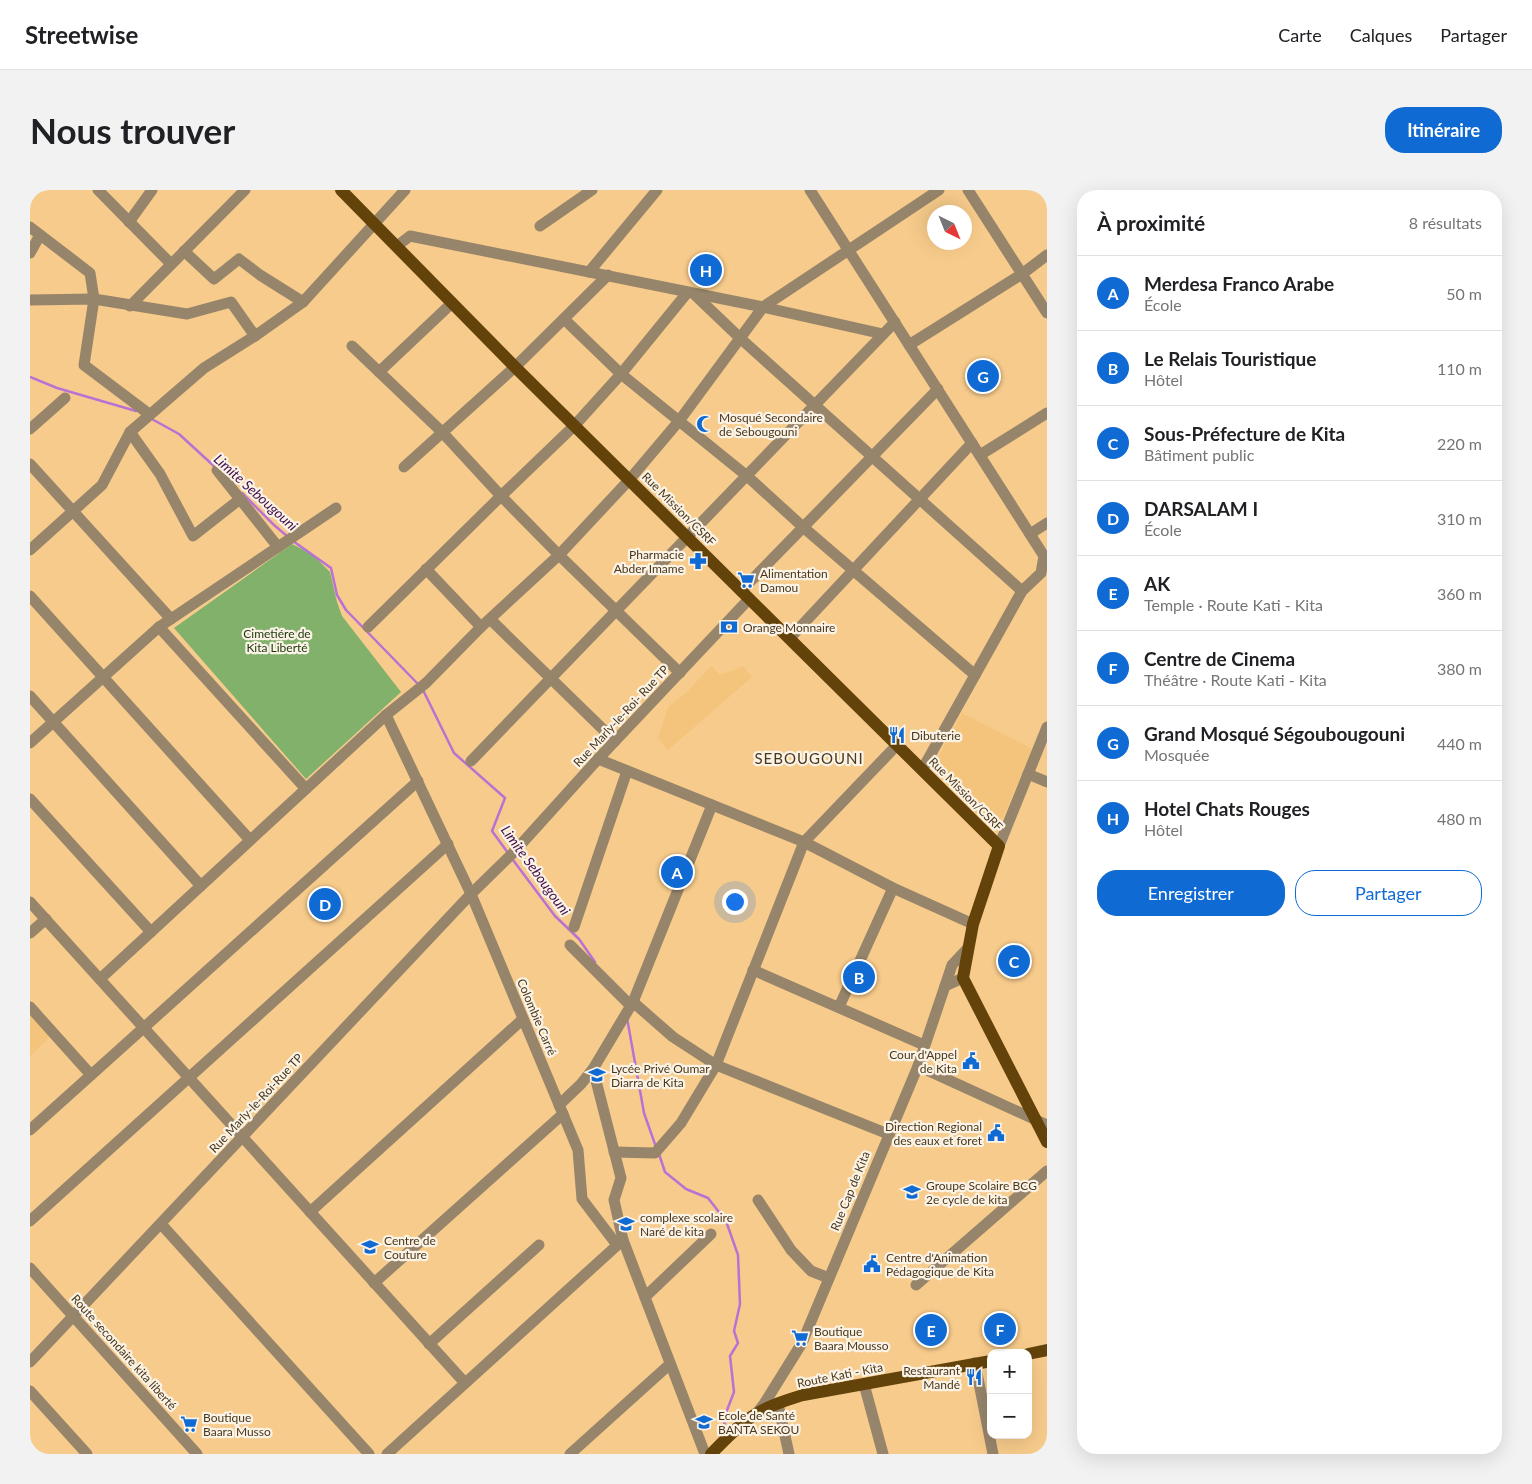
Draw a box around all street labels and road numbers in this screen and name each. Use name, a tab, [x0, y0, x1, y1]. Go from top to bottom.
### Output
street label: Rue Mission/CSRF	[639, 469, 719, 549]
street label: Rue Marly-le-Roi- Rue TP	[570, 662, 672, 770]
street label: Rue Mission/CSRF	[926, 754, 1006, 834]
street label: Colombie Carré	[514, 976, 560, 1058]
street label: Rue Marly-le-Roi-Rue TP	[206, 1050, 306, 1156]
street label: Rue Cap de Kita	[827, 1149, 873, 1233]
street label: Route secondaire kita liberté	[68, 1291, 180, 1413]
street label: Route Kati - Kita	[796, 1359, 884, 1391]

